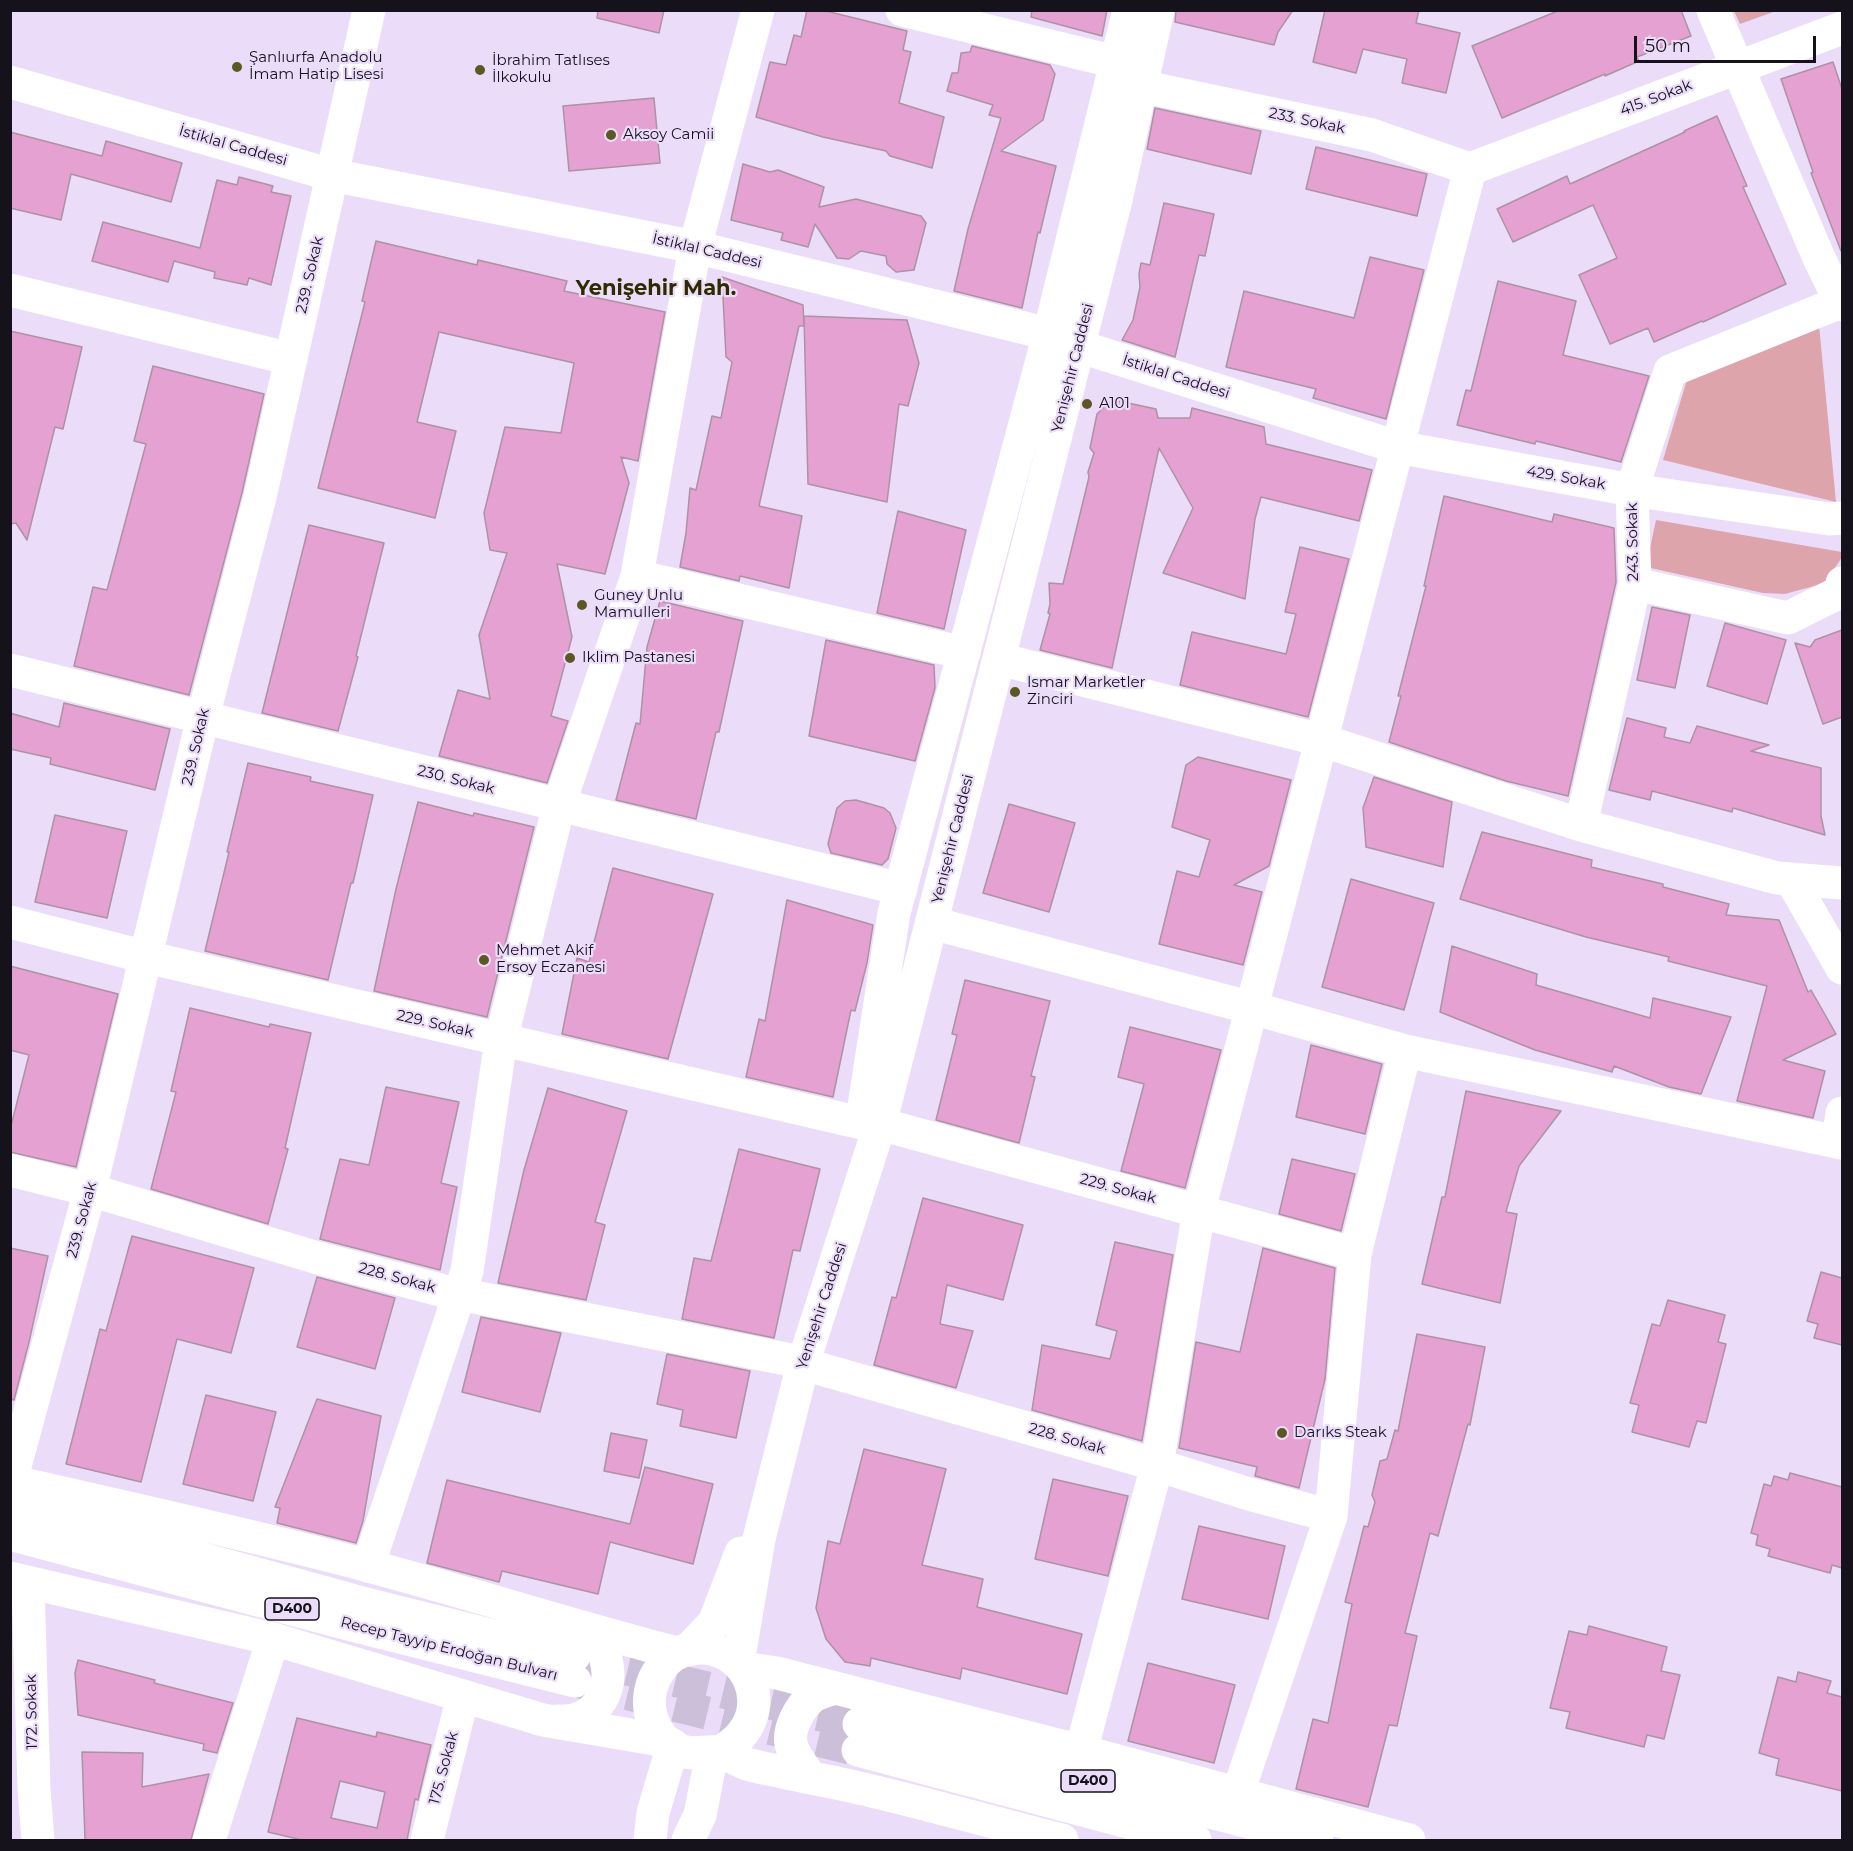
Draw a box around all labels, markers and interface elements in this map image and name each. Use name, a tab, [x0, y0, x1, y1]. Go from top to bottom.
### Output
scale bar	[1637, 24, 1818, 62]
text: 50 m	[1645, 35, 1691, 57]
place label: Şanlıurfa Anadolu İmam Hatip Lisesi	[249, 49, 384, 84]
place label: İbrahim Tatlıses İlkokulu	[492, 52, 610, 87]
marker: Şanlıurfa Anadolu İmam Hatip Lisesi	[230, 60, 244, 74]
marker: İbrahim Tatlıses İlkokulu	[473, 63, 487, 77]
street label: 415. Sokak	[1617, 76, 1695, 120]
street label: 233. Sokak	[1267, 104, 1347, 138]
street label: İstiklal Caddesi	[177, 122, 289, 170]
place label: Aksoy Camii	[623, 126, 714, 144]
marker: Aksoy Camii	[604, 128, 618, 142]
street label: İstiklal Caddesi	[650, 230, 764, 272]
street label: 239. Sokak	[292, 235, 328, 315]
district label: Yenişehir Mah.	[576, 276, 736, 302]
street label: Yenişehir Caddesi	[1048, 302, 1098, 434]
street label: İstiklal Caddesi	[1120, 351, 1232, 403]
place label: A101	[1099, 395, 1130, 413]
marker: A101	[1080, 397, 1094, 411]
street label: 429. Sokak	[1525, 462, 1607, 494]
street label: 243. Sokak	[1623, 502, 1643, 582]
place label: Guney Unlu Mamulleri	[594, 587, 683, 622]
marker: Guney Unlu Mamulleri	[575, 598, 589, 612]
place label: Iklim Pastanesi	[582, 649, 695, 667]
marker: Iklim Pastanesi	[563, 651, 577, 665]
place label: Ismar Marketler Zinciri	[1027, 674, 1146, 709]
marker: Ismar Marketler Zinciri	[1008, 685, 1022, 699]
street label: 239. Sokak	[178, 707, 214, 787]
street label: 230. Sokak	[415, 762, 497, 798]
street label: Yenişehir Caddesi	[928, 773, 978, 905]
place label: Mehmet Akif Ersoy Eczanesi	[496, 942, 606, 977]
marker: Mehmet Akif Ersoy Eczanesi	[477, 953, 491, 967]
street label: 229. Sokak	[395, 1006, 475, 1042]
street label: 229. Sokak	[1078, 1170, 1158, 1208]
street label: 239. Sokak	[63, 1180, 101, 1260]
street label: Yenişehir Caddesi	[793, 1240, 851, 1372]
street label: 228. Sokak	[356, 1259, 438, 1297]
street label: 228. Sokak	[1026, 1419, 1108, 1459]
place label: Darıks Steak	[1294, 1424, 1387, 1442]
marker: Darıks Steak	[1275, 1426, 1289, 1440]
road number: D400	[265, 1598, 319, 1620]
street label: Recep Tayyip Erdoğan Bulvarı	[339, 1613, 559, 1685]
street label: 172. Sokak	[22, 1674, 42, 1750]
street label: 175. Sokak	[426, 1730, 462, 1806]
road number: D400	[1061, 1770, 1115, 1792]

